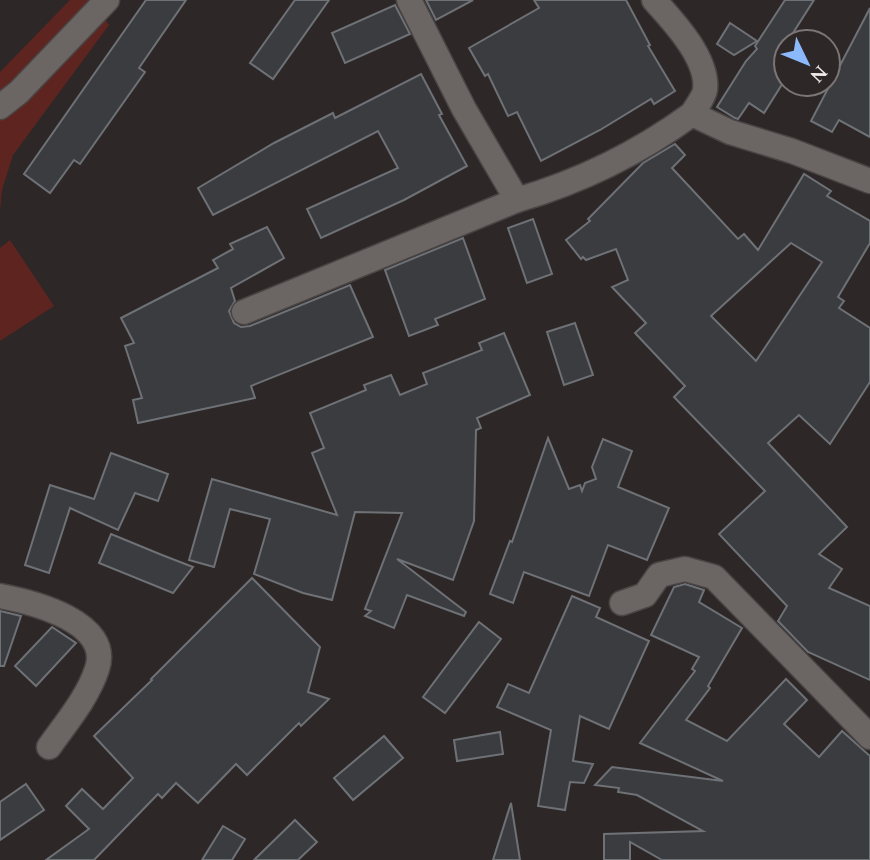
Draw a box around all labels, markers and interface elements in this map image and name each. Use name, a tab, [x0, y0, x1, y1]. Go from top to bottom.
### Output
north arrow	[772, 28, 842, 98]
text: N	[802, 58, 834, 89]

